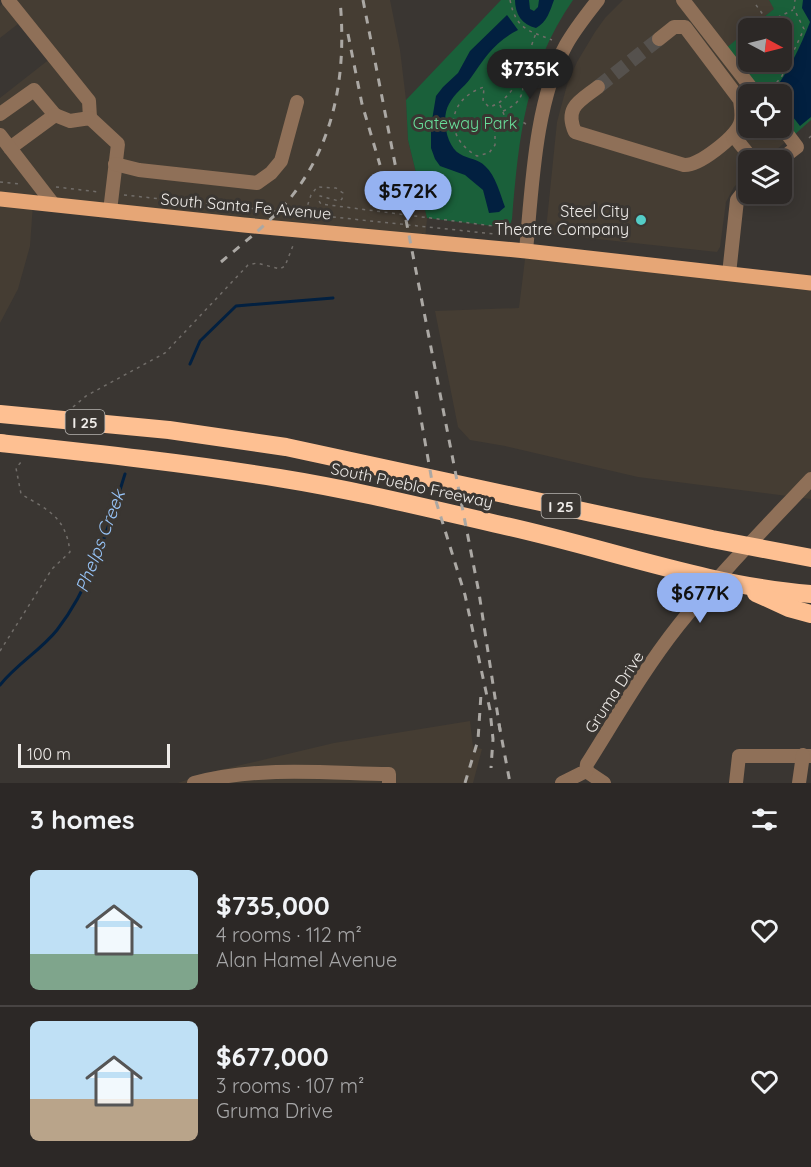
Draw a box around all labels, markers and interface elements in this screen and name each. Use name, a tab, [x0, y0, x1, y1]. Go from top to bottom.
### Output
north arrow	[738, 18, 792, 72]
map controls	[738, 18, 792, 204]
pin: $735K	[488, 49, 572, 100]
text: $735K	[501, 56, 559, 81]
button: locate	[738, 84, 792, 138]
park label: Gateway Park	[413, 113, 517, 133]
button: layers	[738, 150, 792, 204]
pin: $572K	[366, 171, 450, 222]
text: $572K	[379, 178, 437, 203]
street label: South Santa Fe Avenue	[160, 189, 332, 223]
place label: Steel City Theatre Company	[494, 201, 629, 239]
marker: Steel City Theatre Company	[634, 213, 648, 227]
road number: I 25	[66, 410, 104, 434]
street label: South Pueblo Freeway	[329, 458, 495, 512]
water label: Phelps Creek	[70, 485, 131, 595]
road number: I 25	[542, 494, 580, 518]
pin: $677K	[658, 573, 742, 624]
text: $677K	[671, 580, 729, 605]
street label: Gruma Drive	[580, 647, 648, 737]
scale bar	[18, 741, 170, 768]
text: 100 m	[27, 744, 71, 764]
text: 3 homes	[30, 803, 135, 836]
icon: filters	[748, 803, 781, 836]
text: $735,000	[216, 889, 330, 922]
icon: home	[78, 894, 150, 966]
icon: heart	[748, 914, 781, 947]
text: 4 rooms · 112 m²	[216, 922, 362, 947]
text: Alan Hamel Avenue	[216, 947, 397, 972]
text: $677,000	[216, 1040, 329, 1073]
icon: home	[78, 1045, 150, 1117]
icon: heart	[748, 1065, 781, 1098]
text: 3 rooms · 107 m²	[216, 1073, 364, 1098]
text: Gruma Drive	[216, 1098, 333, 1123]

